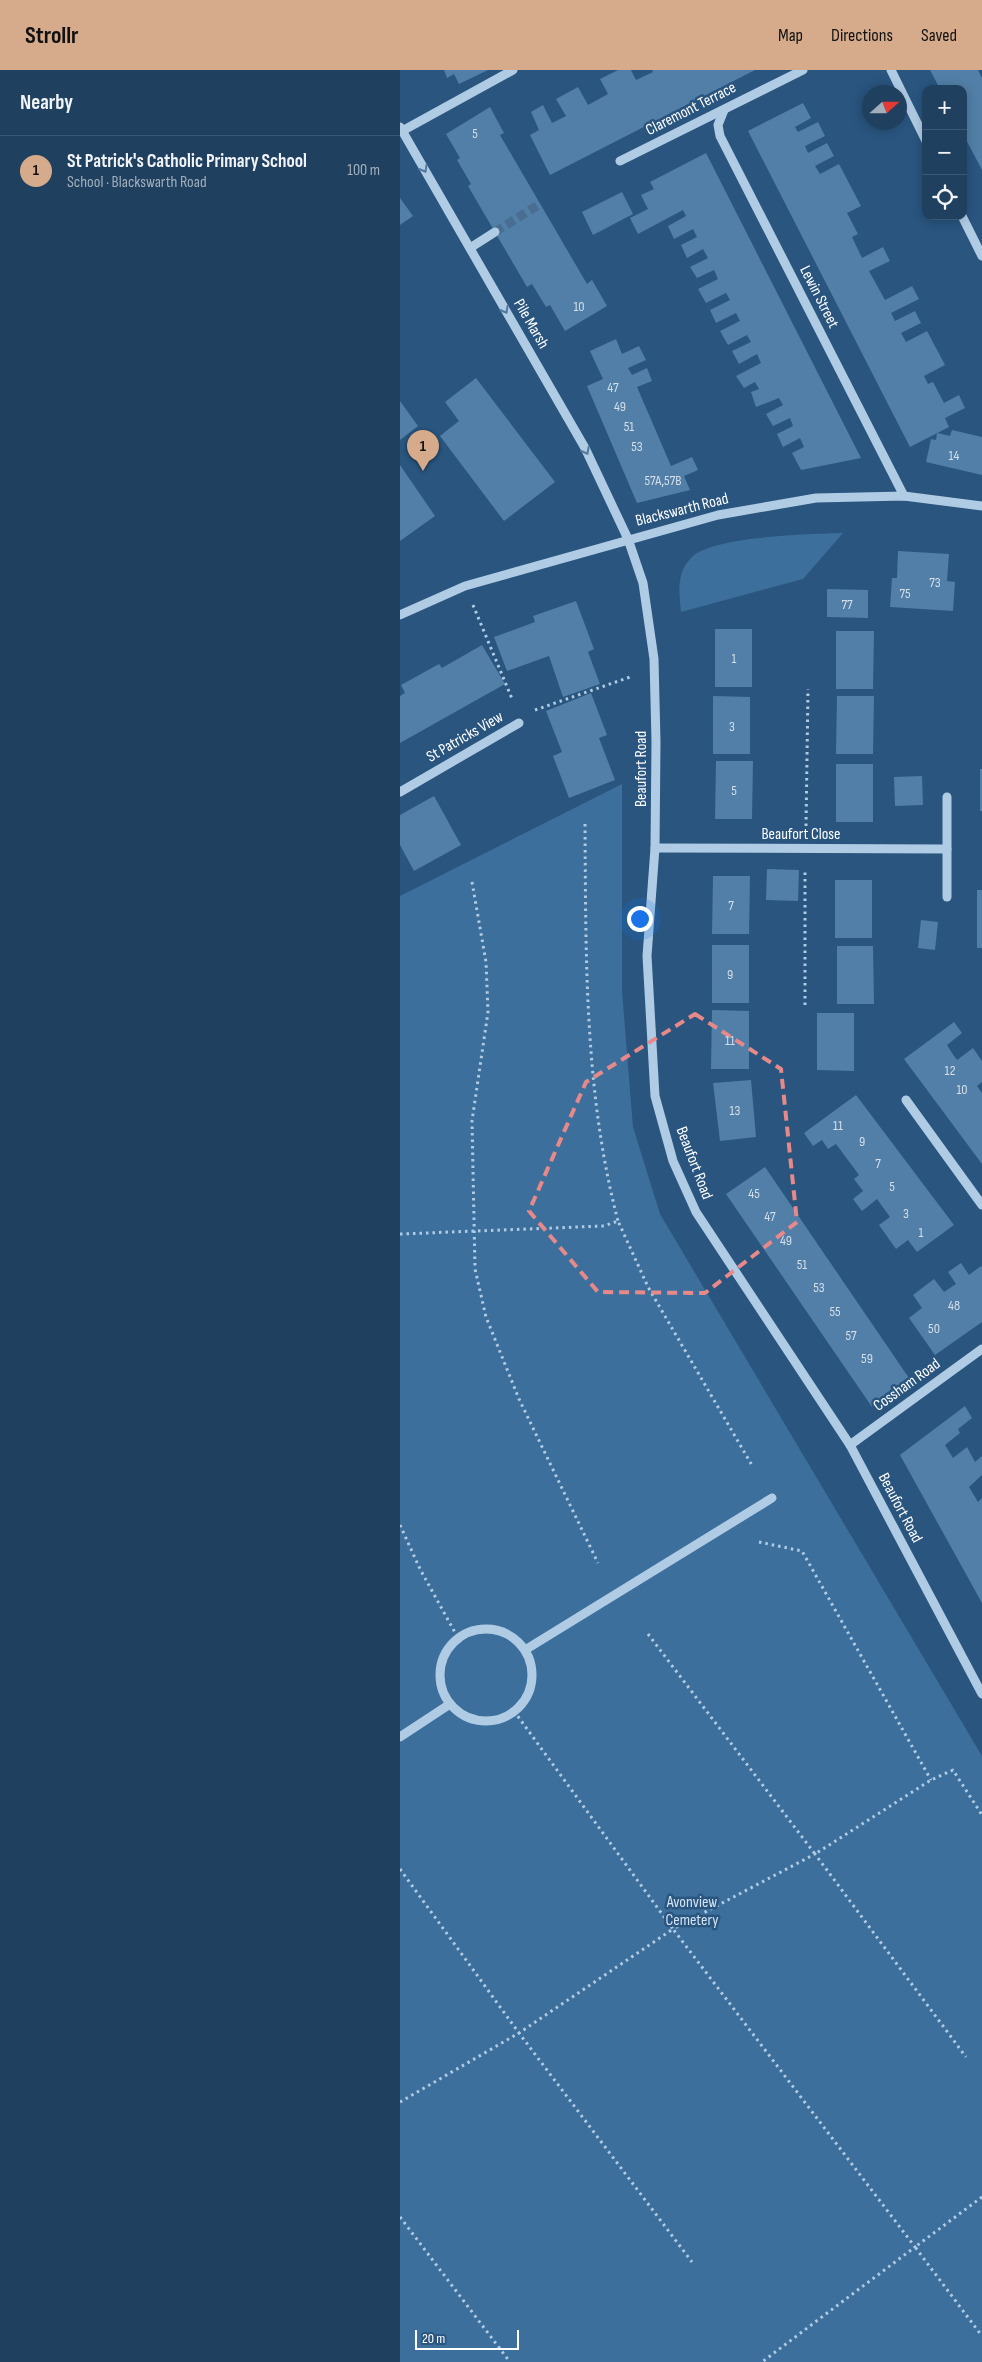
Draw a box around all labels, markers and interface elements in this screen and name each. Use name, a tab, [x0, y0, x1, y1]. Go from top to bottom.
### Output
text: Strollr	[25, 21, 79, 50]
text: Map	[778, 25, 803, 46]
text: Directions	[831, 25, 893, 46]
text: Saved	[921, 25, 957, 46]
street label: Claremont Terrace	[643, 78, 739, 140]
north arrow	[862, 85, 907, 130]
map controls	[922, 85, 967, 220]
button: +	[922, 85, 967, 130]
text: Nearby	[20, 90, 73, 115]
house number: 5	[472, 125, 478, 142]
button: −	[922, 130, 967, 175]
text: St Patrick's Catholic Primary School	[67, 150, 307, 173]
text: 1	[33, 161, 39, 180]
text: 100 m	[347, 161, 380, 180]
one-way arrow	[418, 164, 428, 173]
text: School · Blackswarth Road	[67, 173, 207, 192]
button: locate	[922, 175, 967, 220]
street label: Lewin Street	[795, 263, 843, 331]
street label: Pile Marsh	[509, 296, 553, 352]
house number: 10	[573, 298, 585, 315]
one-way arrow	[499, 305, 509, 314]
house number: 47	[607, 379, 619, 396]
house number: 49	[614, 398, 626, 415]
house number: 51	[624, 418, 634, 435]
pin: 1	[407, 430, 439, 471]
house number: 53	[631, 438, 643, 455]
one-way arrow	[580, 446, 590, 455]
house number: 14	[949, 447, 960, 464]
house number: 57A,57B	[644, 472, 682, 489]
street label: Blackswarth Road	[634, 489, 730, 531]
house number: 73	[929, 574, 941, 591]
house number: 75	[899, 585, 911, 602]
house number: 77	[841, 596, 853, 613]
house number: 1	[732, 650, 737, 667]
street label: St Patricks View	[423, 707, 507, 767]
house number: 3	[729, 718, 735, 735]
street label: Beaufort Road	[632, 731, 651, 807]
house number: 5	[731, 782, 737, 799]
street label: Beaufort Close	[761, 825, 841, 844]
house number: 7	[728, 897, 734, 914]
your location	[627, 906, 653, 932]
house number: 9	[727, 966, 733, 983]
house number: 11	[725, 1032, 735, 1049]
house number: 12	[945, 1062, 956, 1079]
house number: 10	[956, 1081, 968, 1098]
house number: 13	[730, 1102, 741, 1119]
house number: 11	[833, 1117, 843, 1134]
street label: Beaufort Road	[671, 1124, 717, 1202]
house number: 9	[859, 1133, 865, 1150]
house number: 7	[875, 1155, 881, 1172]
house number: 5	[889, 1178, 895, 1195]
house number: 45	[748, 1185, 760, 1202]
house number: 3	[903, 1205, 909, 1222]
house number: 47	[764, 1208, 776, 1225]
house number: 1	[919, 1224, 924, 1241]
house number: 49	[780, 1232, 792, 1249]
house number: 51	[797, 1256, 807, 1273]
house number: 53	[813, 1279, 825, 1296]
house number: 48	[948, 1297, 960, 1314]
house number: 55	[829, 1303, 841, 1320]
house number: 50	[928, 1320, 940, 1337]
house number: 57	[845, 1327, 857, 1344]
house number: 59	[861, 1350, 873, 1367]
street label: Cossham Road	[870, 1354, 944, 1416]
street label: Beaufort Road	[874, 1470, 926, 1546]
park label: Avonview Cemetery	[666, 1893, 718, 1930]
scale bar	[415, 2327, 519, 2350]
text: 20 m	[422, 2330, 445, 2347]

